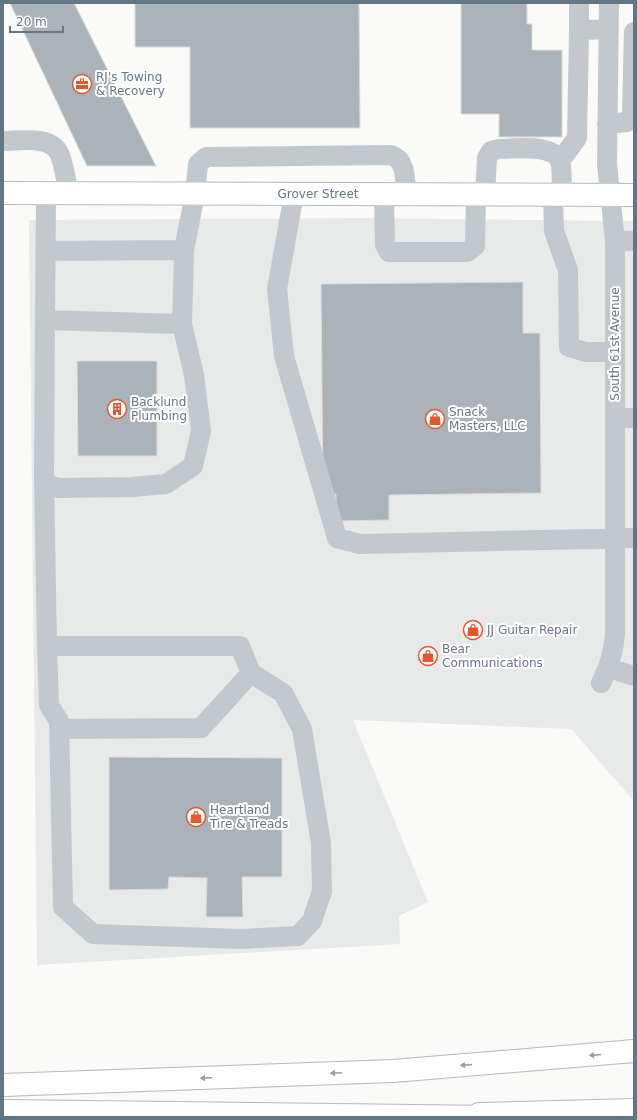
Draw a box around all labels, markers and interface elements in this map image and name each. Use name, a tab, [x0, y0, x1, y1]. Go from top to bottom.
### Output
scale bar	[10, 8, 63, 34]
text: 20 m	[16, 15, 47, 29]
place label: RJ's Towing & Recovery	[96, 70, 165, 98]
office icon: RJ's Towing & Recovery	[71, 73, 93, 95]
street label: Grover Street	[277, 187, 359, 201]
street label: South 61st Avenue	[608, 287, 622, 401]
place label: Backlund Plumbing	[131, 395, 187, 423]
building icon: Backlund Plumbing	[106, 398, 128, 420]
place label: Snack Masters, LLC	[449, 405, 526, 433]
shop icon: Snack Masters, LLC	[424, 408, 446, 430]
shop icon: JJ Guitar Repair	[462, 619, 484, 641]
place label: JJ Guitar Repair	[486, 623, 577, 637]
place label: Bear Communications	[442, 642, 543, 670]
shop icon: Bear Communications	[417, 645, 439, 667]
place label: Heartland Tire & Treads	[209, 803, 288, 831]
shop icon: Heartland Tire & Treads	[185, 806, 207, 828]
one-way arrow	[589, 1052, 601, 1058]
one-way arrow	[460, 1062, 472, 1069]
one-way arrow	[329, 1070, 342, 1076]
one-way arrow	[199, 1075, 212, 1081]

